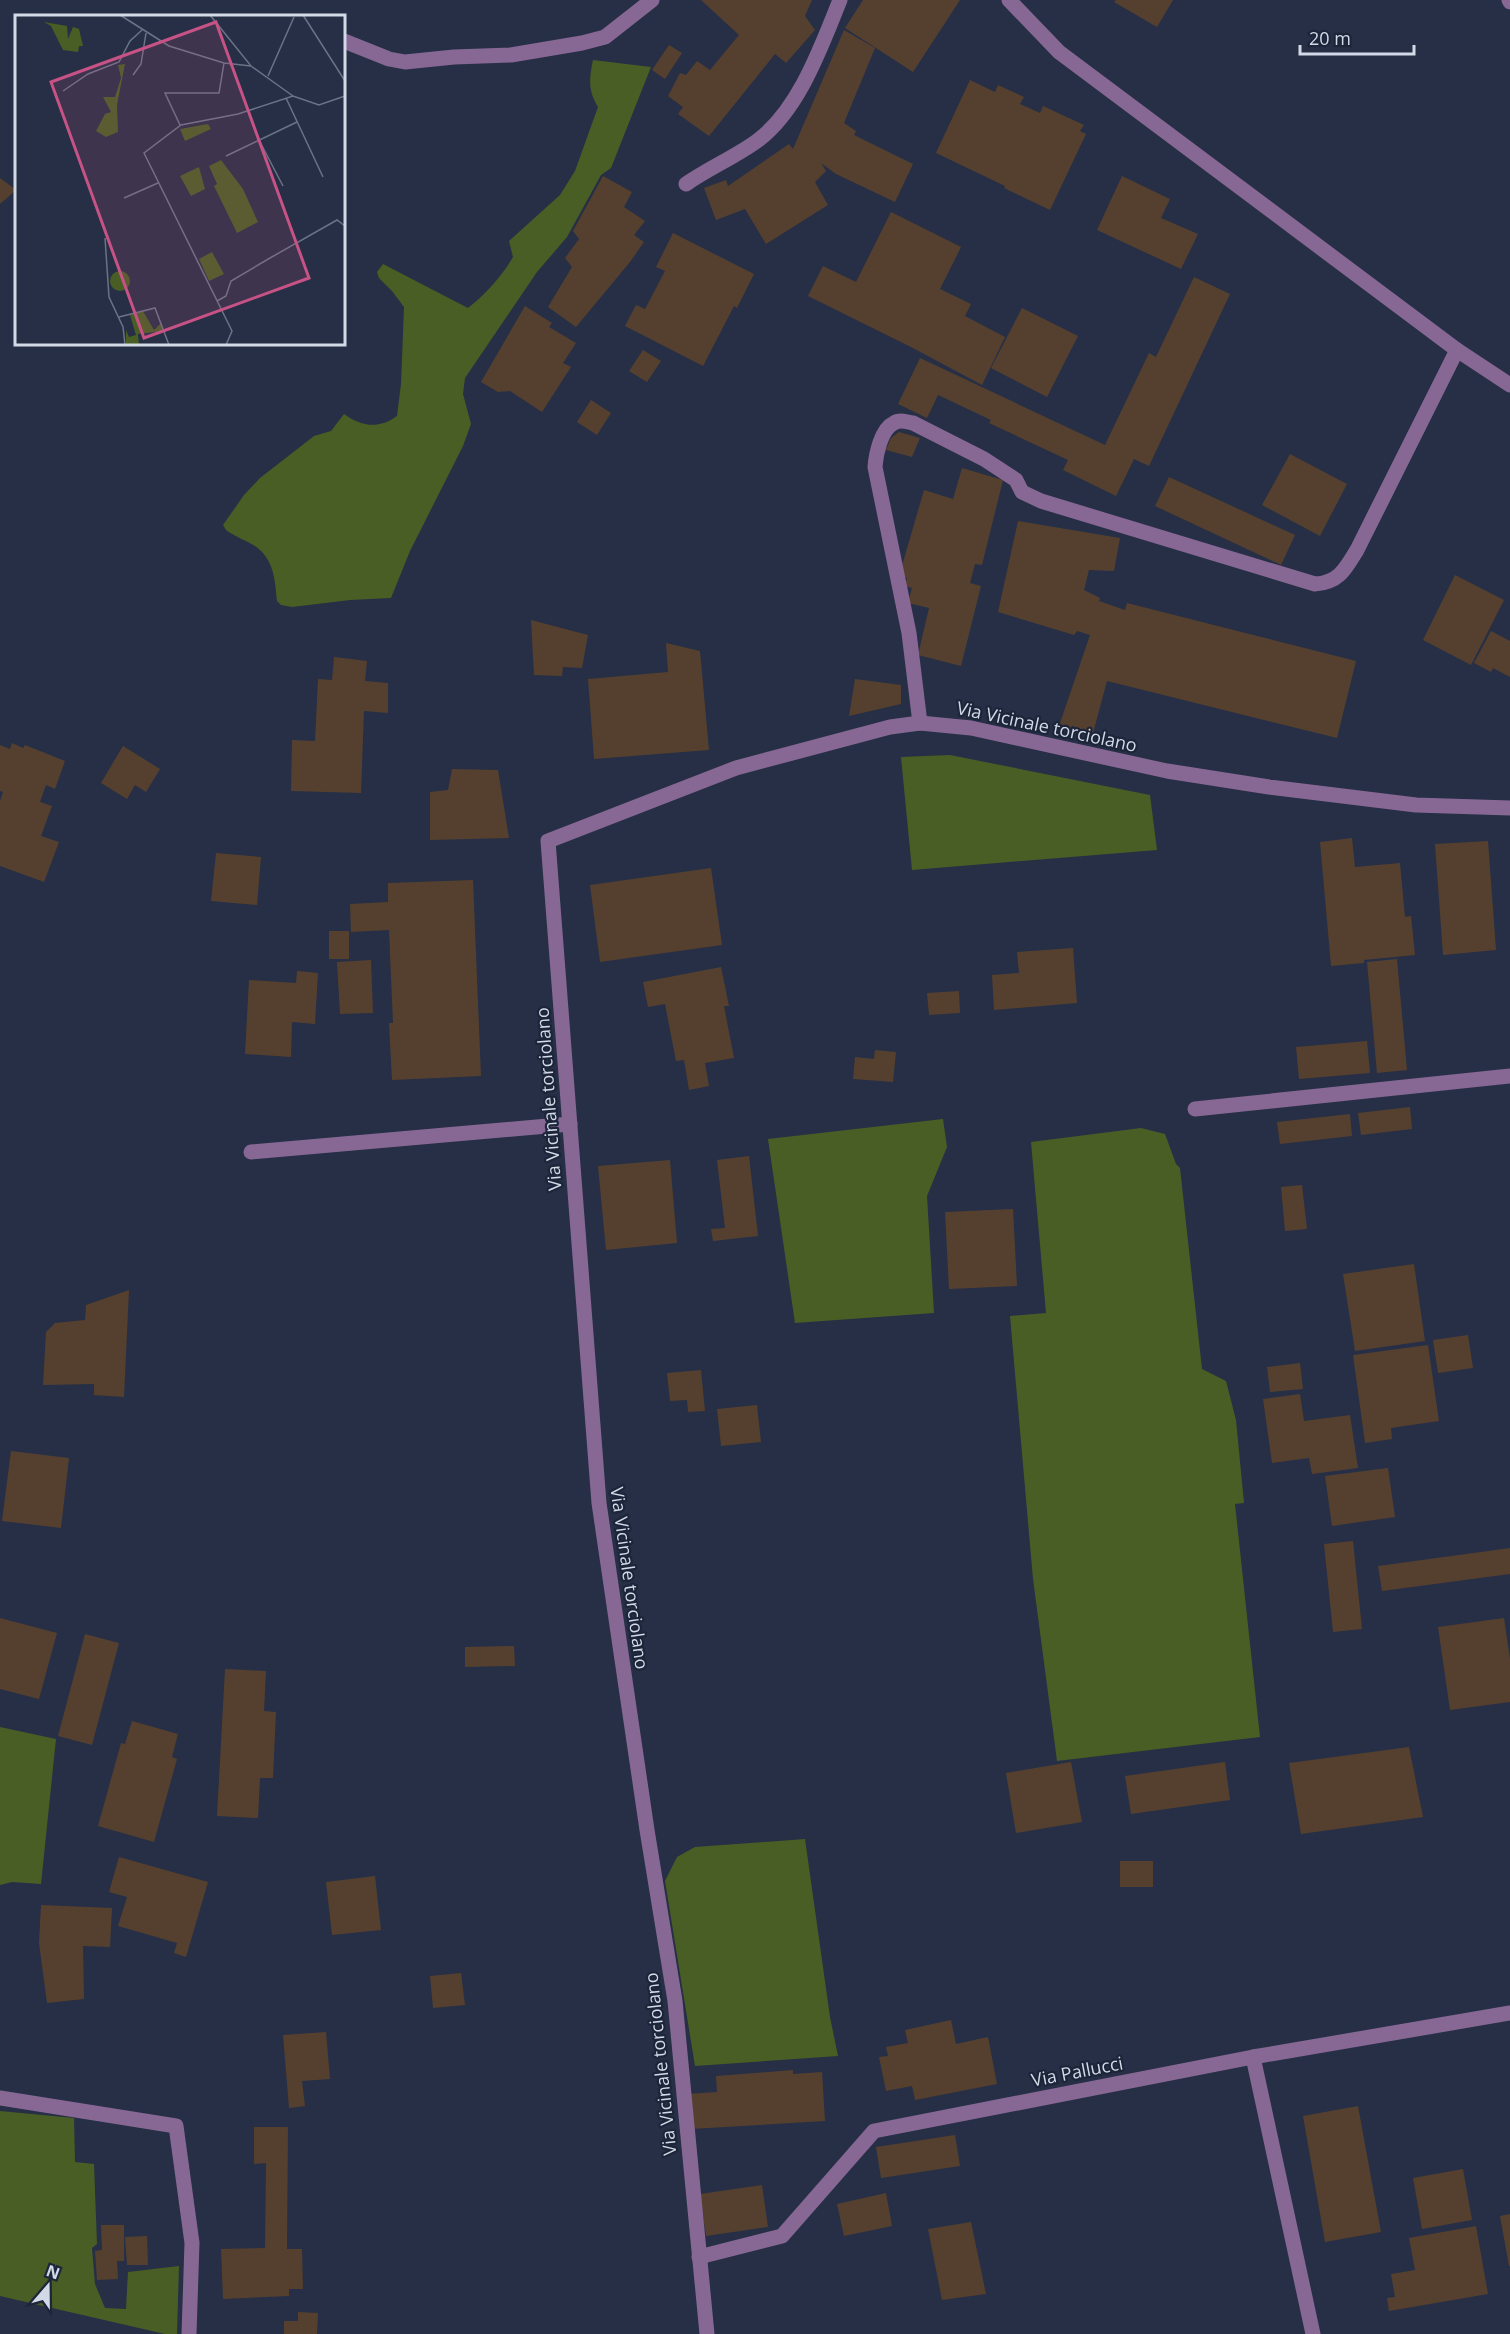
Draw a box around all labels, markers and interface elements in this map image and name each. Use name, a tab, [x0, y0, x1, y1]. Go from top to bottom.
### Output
inset map	[15, 15, 345, 345]
scale bar	[1300, 18, 1414, 56]
text: 20 m	[1309, 26, 1351, 50]
street label: Via Vicinale torciolano	[955, 695, 1139, 757]
street label: Via Vicinale torciolano	[530, 1006, 566, 1192]
street label: Via Vicinale torciolano	[605, 1485, 655, 1671]
street label: Via Vicinale torciolano	[638, 1971, 682, 2157]
street label: Via Pallucci	[1029, 2050, 1125, 2092]
north arrow	[18, 2256, 78, 2316]
text: N	[43, 2259, 63, 2284]

